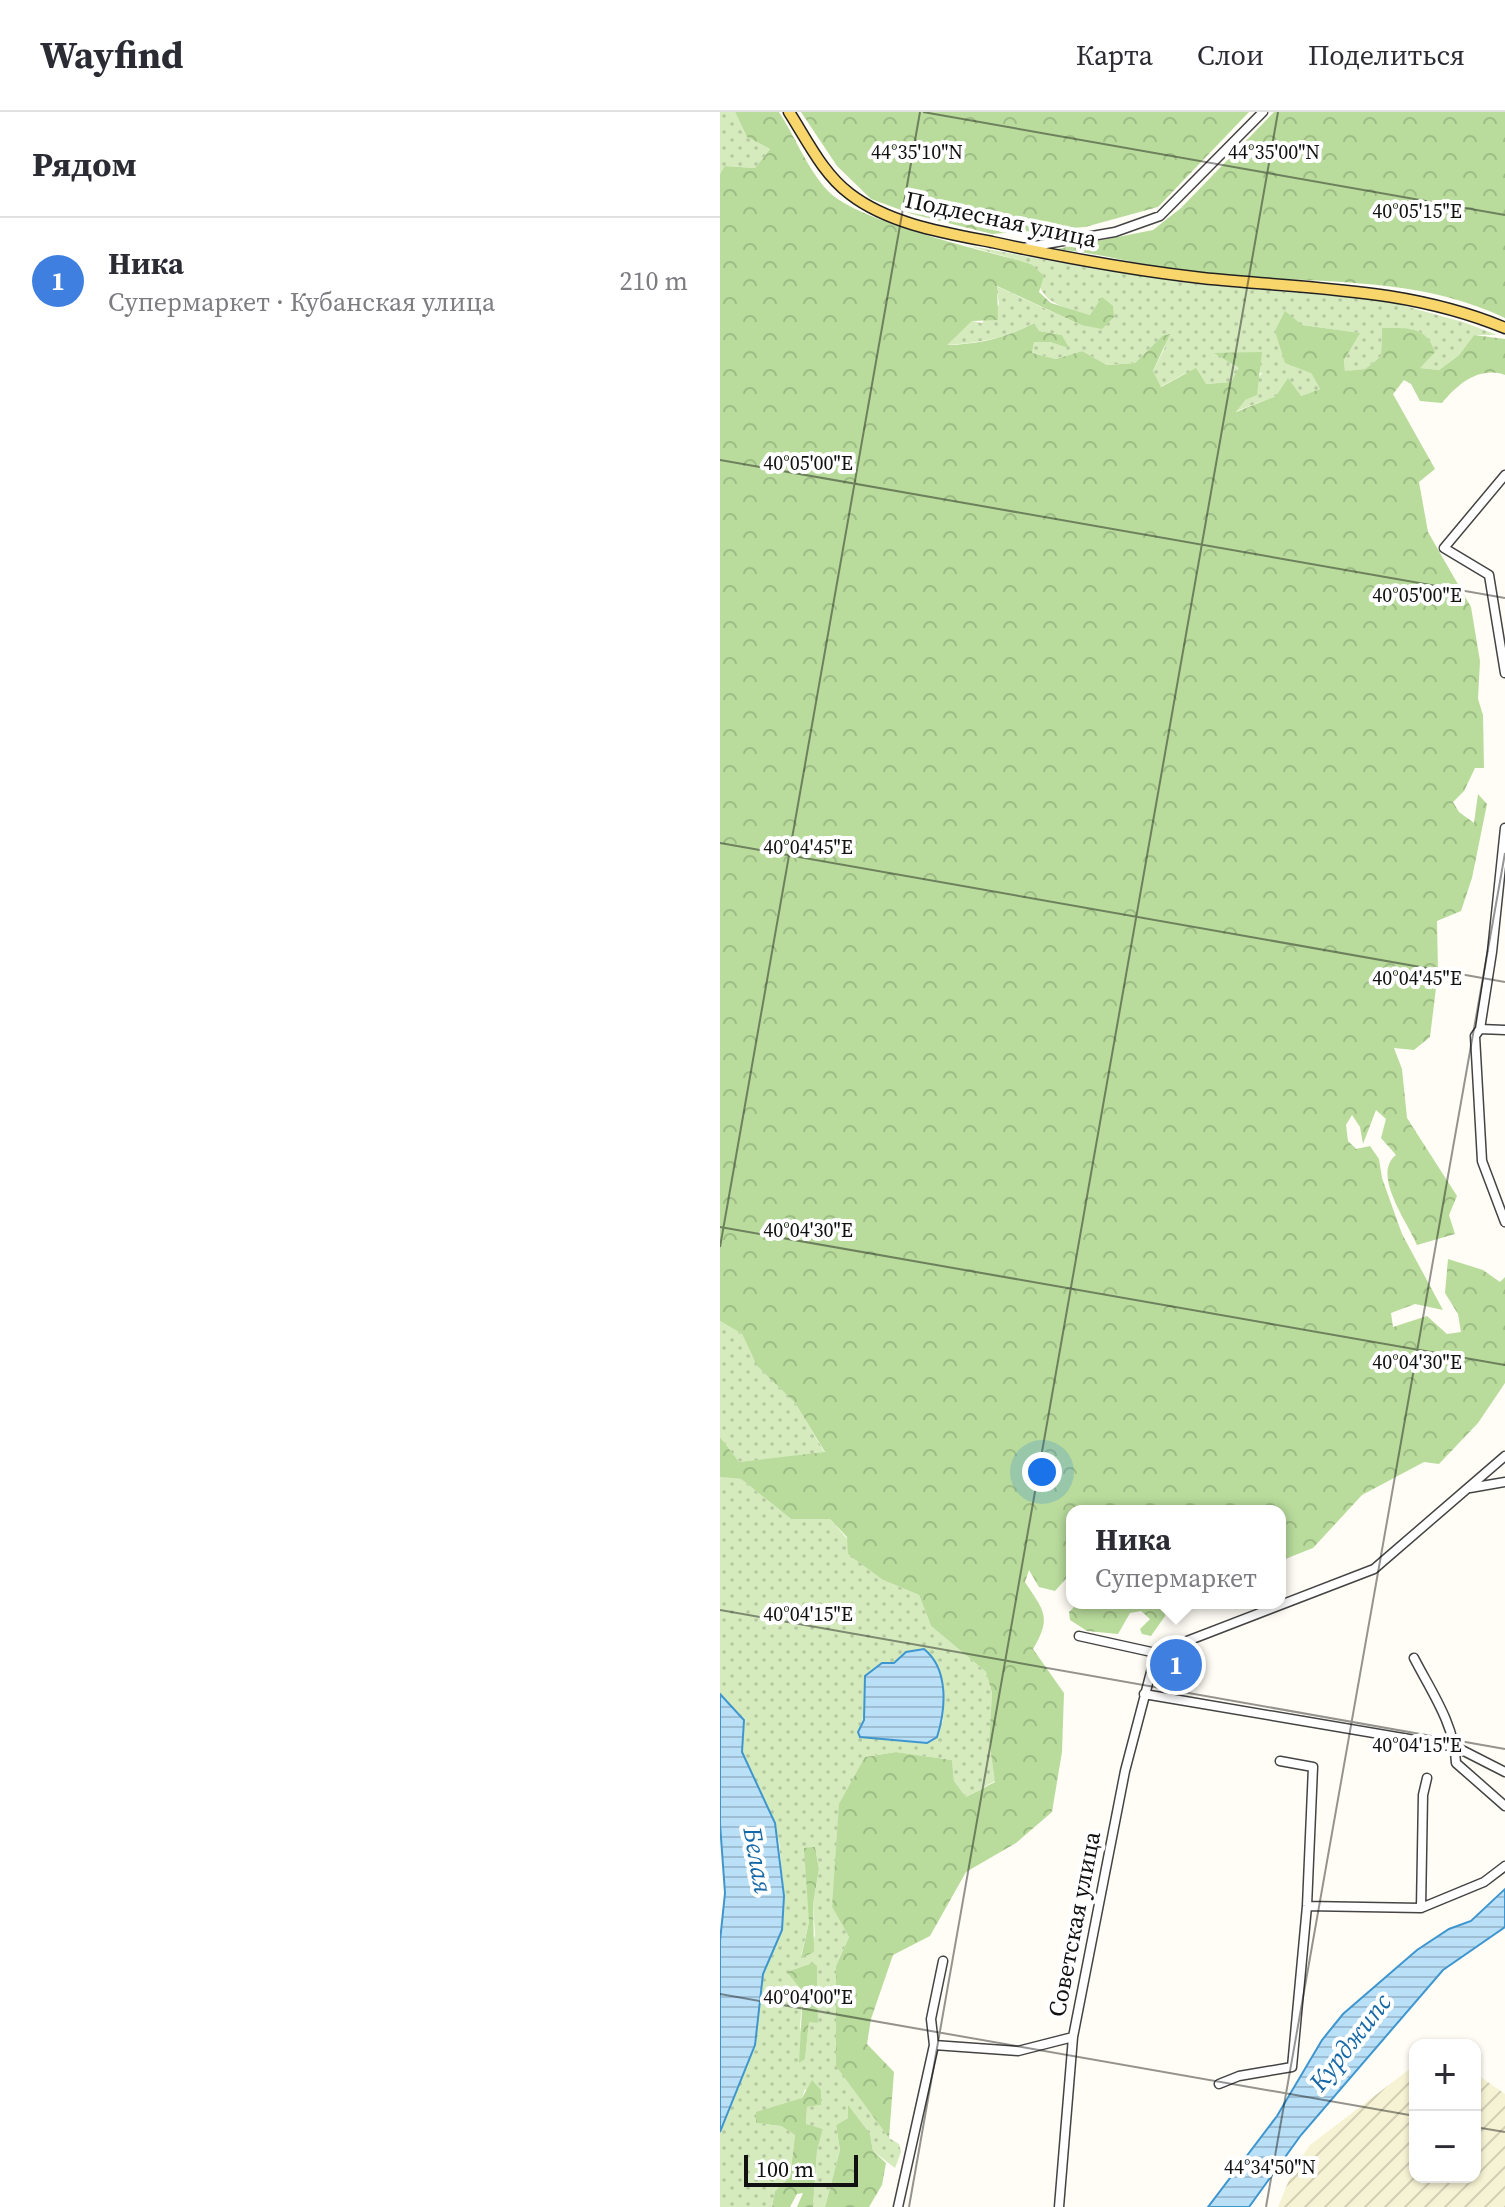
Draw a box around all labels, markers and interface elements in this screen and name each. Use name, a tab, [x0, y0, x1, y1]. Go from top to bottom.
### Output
text: Wayfind	[40, 29, 184, 81]
text: Карта	[1076, 36, 1153, 74]
text: Слои	[1197, 36, 1264, 74]
text: Поделиться	[1308, 36, 1465, 74]
text: 44°35'10"N	[871, 138, 963, 166]
text: 44°35'00"N	[1228, 138, 1320, 166]
text: Рядом	[32, 141, 137, 187]
street label: Подлесная улица	[902, 183, 1101, 256]
text: 40°05'15"E	[1372, 197, 1462, 225]
text: Ника	[108, 243, 184, 284]
text: 1	[51, 263, 65, 299]
text: 210 m	[620, 263, 688, 299]
text: Супермаркет · Кубанская улица	[108, 284, 495, 320]
text: 40°05'00"E	[763, 449, 853, 477]
text: 40°05'00"E	[1372, 581, 1462, 609]
text: 40°04'45"E	[763, 833, 853, 861]
text: 40°04'45"E	[1372, 964, 1462, 992]
text: 40°04'30"E	[763, 1216, 853, 1244]
text: 40°04'30"E	[1372, 1348, 1462, 1376]
your location	[1022, 1452, 1062, 1492]
popup	[1066, 1505, 1286, 1609]
text: Ника	[1095, 1519, 1171, 1560]
text: Супермаркет	[1095, 1560, 1257, 1596]
text: 40°04'15"E	[763, 1600, 853, 1628]
pin: 1	[1150, 1635, 1202, 1695]
text: 40°04'15"E	[1372, 1731, 1462, 1759]
water label: Белая	[734, 1823, 782, 1896]
street label: Советская улица	[1040, 1828, 1108, 2020]
text: 40°04'00"E	[763, 1983, 853, 2011]
water label: Курджипс	[1300, 1985, 1400, 2099]
map controls	[1409, 2039, 1481, 2183]
button: +	[1409, 2039, 1481, 2111]
button: −	[1409, 2111, 1481, 2183]
scale bar	[744, 2151, 858, 2187]
text: 44°34'50"N	[1224, 2153, 1316, 2181]
text: 100 m	[756, 2154, 814, 2184]

